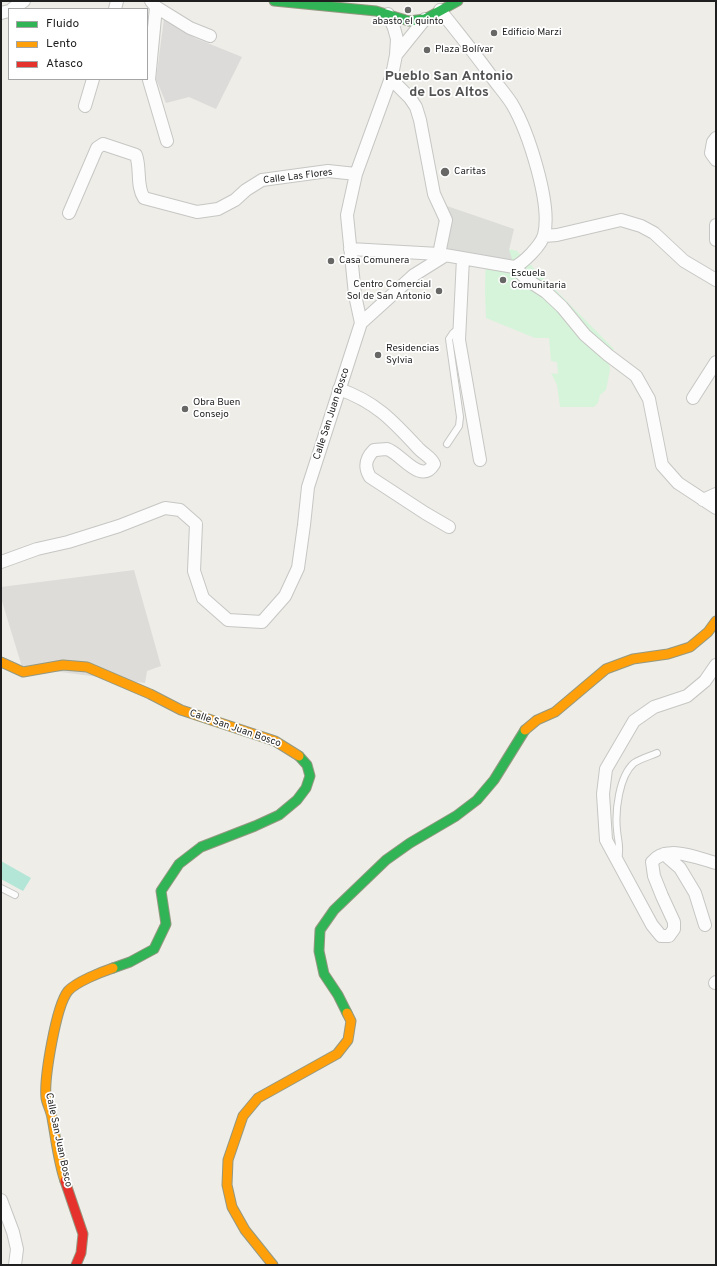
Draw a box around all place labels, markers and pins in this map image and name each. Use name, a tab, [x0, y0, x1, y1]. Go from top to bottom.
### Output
marker: abasto el quinto	[403, 5, 413, 15]
place label: abasto el quinto	[372, 16, 444, 28]
place label: Edificio Marzi	[502, 27, 562, 39]
marker: Edificio Marzi	[489, 28, 499, 38]
place label: Plaza Bolívar	[435, 44, 493, 56]
marker: Plaza Bolívar	[422, 45, 432, 55]
marker: Caritas	[439, 166, 451, 178]
place label: Caritas	[454, 166, 486, 178]
place label: Casa Comunera	[339, 255, 409, 267]
marker: Casa Comunera	[326, 256, 336, 266]
place label: Escuela Comunitaria	[511, 268, 566, 292]
marker: Escuela Comunitaria	[498, 275, 508, 285]
place label: Centro Comercial Sol de San Antonio	[347, 279, 431, 302]
marker: Centro Comercial Sol de San Antonio	[434, 286, 444, 296]
place label: Residencias Sylvia	[386, 343, 439, 366]
marker: Residencias Sylvia	[373, 350, 383, 360]
place label: Obra Buen Consejo	[193, 397, 240, 420]
marker: Obra Buen Consejo	[180, 404, 190, 414]

